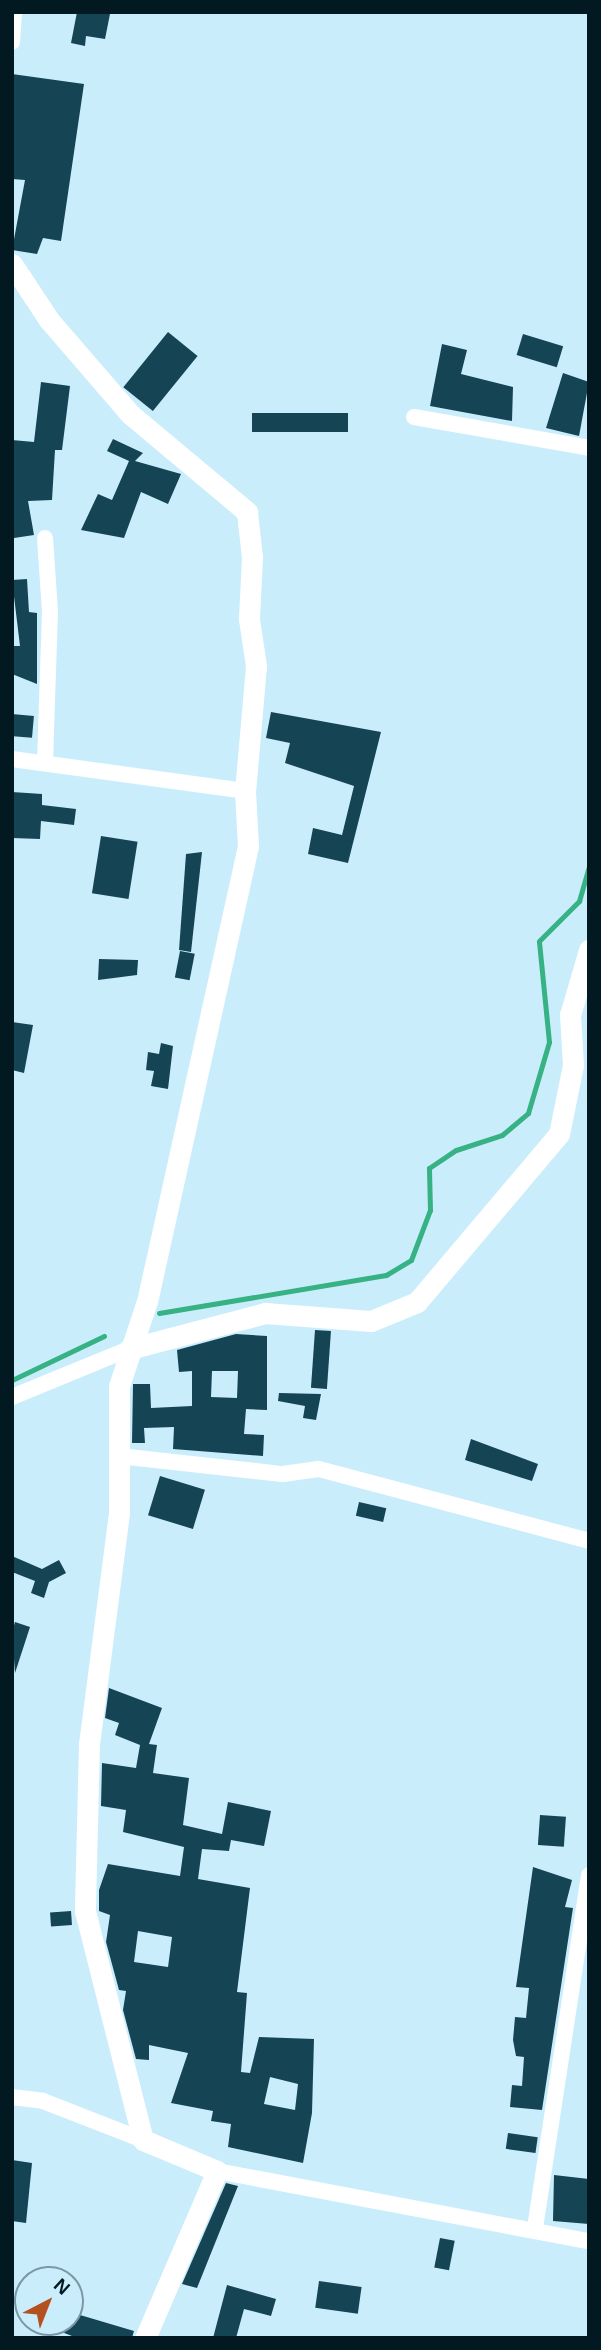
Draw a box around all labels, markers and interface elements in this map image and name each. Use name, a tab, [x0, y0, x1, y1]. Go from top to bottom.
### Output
north arrow	[14, 2266, 84, 2336]
text: N	[50, 2274, 74, 2299]

